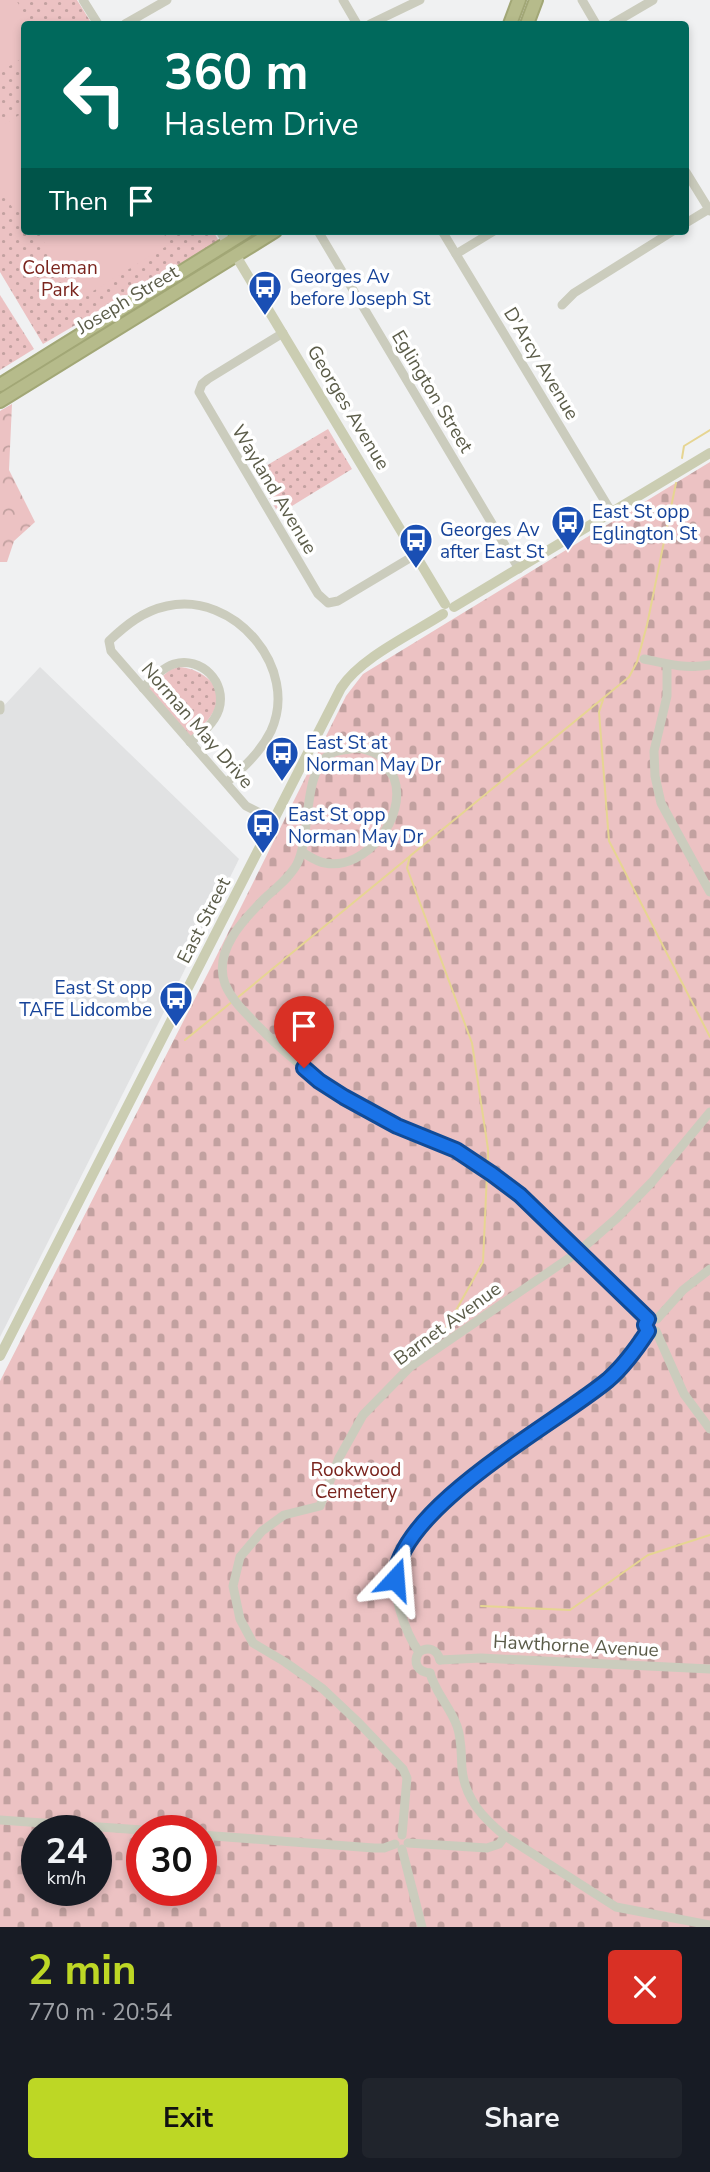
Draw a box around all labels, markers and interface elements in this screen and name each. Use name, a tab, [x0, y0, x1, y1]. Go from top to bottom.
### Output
text: 360 m	[164, 39, 308, 106]
icon: left	[49, 49, 140, 140]
text: Haslem Drive	[164, 103, 359, 146]
icon: arrive	[122, 182, 160, 220]
text: Then	[49, 184, 108, 219]
park label: Coleman Park	[22, 255, 98, 303]
street label: Joseph Street	[71, 259, 184, 341]
place label: Georges Av before Joseph St	[290, 264, 431, 312]
bus stop icon: Georges Av before Joseph St	[246, 268, 284, 317]
street label: D'Arcy Avenue	[497, 302, 585, 425]
street label: Eglington Street	[385, 325, 479, 458]
street label: Georges Avenue	[301, 340, 396, 475]
street label: Wayland Avenue	[225, 420, 323, 559]
place label: East St opp Eglington St	[592, 499, 698, 547]
bus stop icon: East St opp Eglington St	[549, 503, 587, 552]
place label: Georges Av after East St	[440, 517, 545, 565]
bus stop icon: Georges Av after East St	[397, 521, 435, 570]
street label: Norman May Drive	[135, 657, 259, 794]
place label: East St at Norman May Dr	[306, 730, 441, 778]
bus stop icon: East St at Norman May Dr	[263, 734, 301, 783]
place label: East St opp Norman May Dr	[288, 802, 423, 850]
bus stop icon: East St opp Norman May Dr	[244, 806, 282, 855]
street label: East Street	[171, 873, 237, 968]
place label: East St opp TAFE Lidcombe	[19, 975, 152, 1023]
bus stop icon: East St opp TAFE Lidcombe	[157, 979, 195, 1028]
pin	[274, 996, 334, 1068]
icon: arrive	[285, 1007, 323, 1045]
street label: Barnet Avenue	[389, 1276, 507, 1372]
park label: Rookwood Cemetery	[311, 1457, 401, 1505]
position arrow	[358, 1542, 432, 1616]
street label: Hawthorne Avenue	[492, 1629, 659, 1663]
speed limit sign: 30	[126, 1815, 217, 1906]
text: 24	[45, 1828, 88, 1875]
text: km/h	[47, 1866, 86, 1890]
text: 2 min	[28, 1942, 137, 1999]
button: close	[608, 1950, 682, 2024]
text: 770 m · 20:54	[28, 1997, 173, 2028]
button: Exit	[28, 2078, 348, 2158]
button: Share	[362, 2078, 682, 2158]

